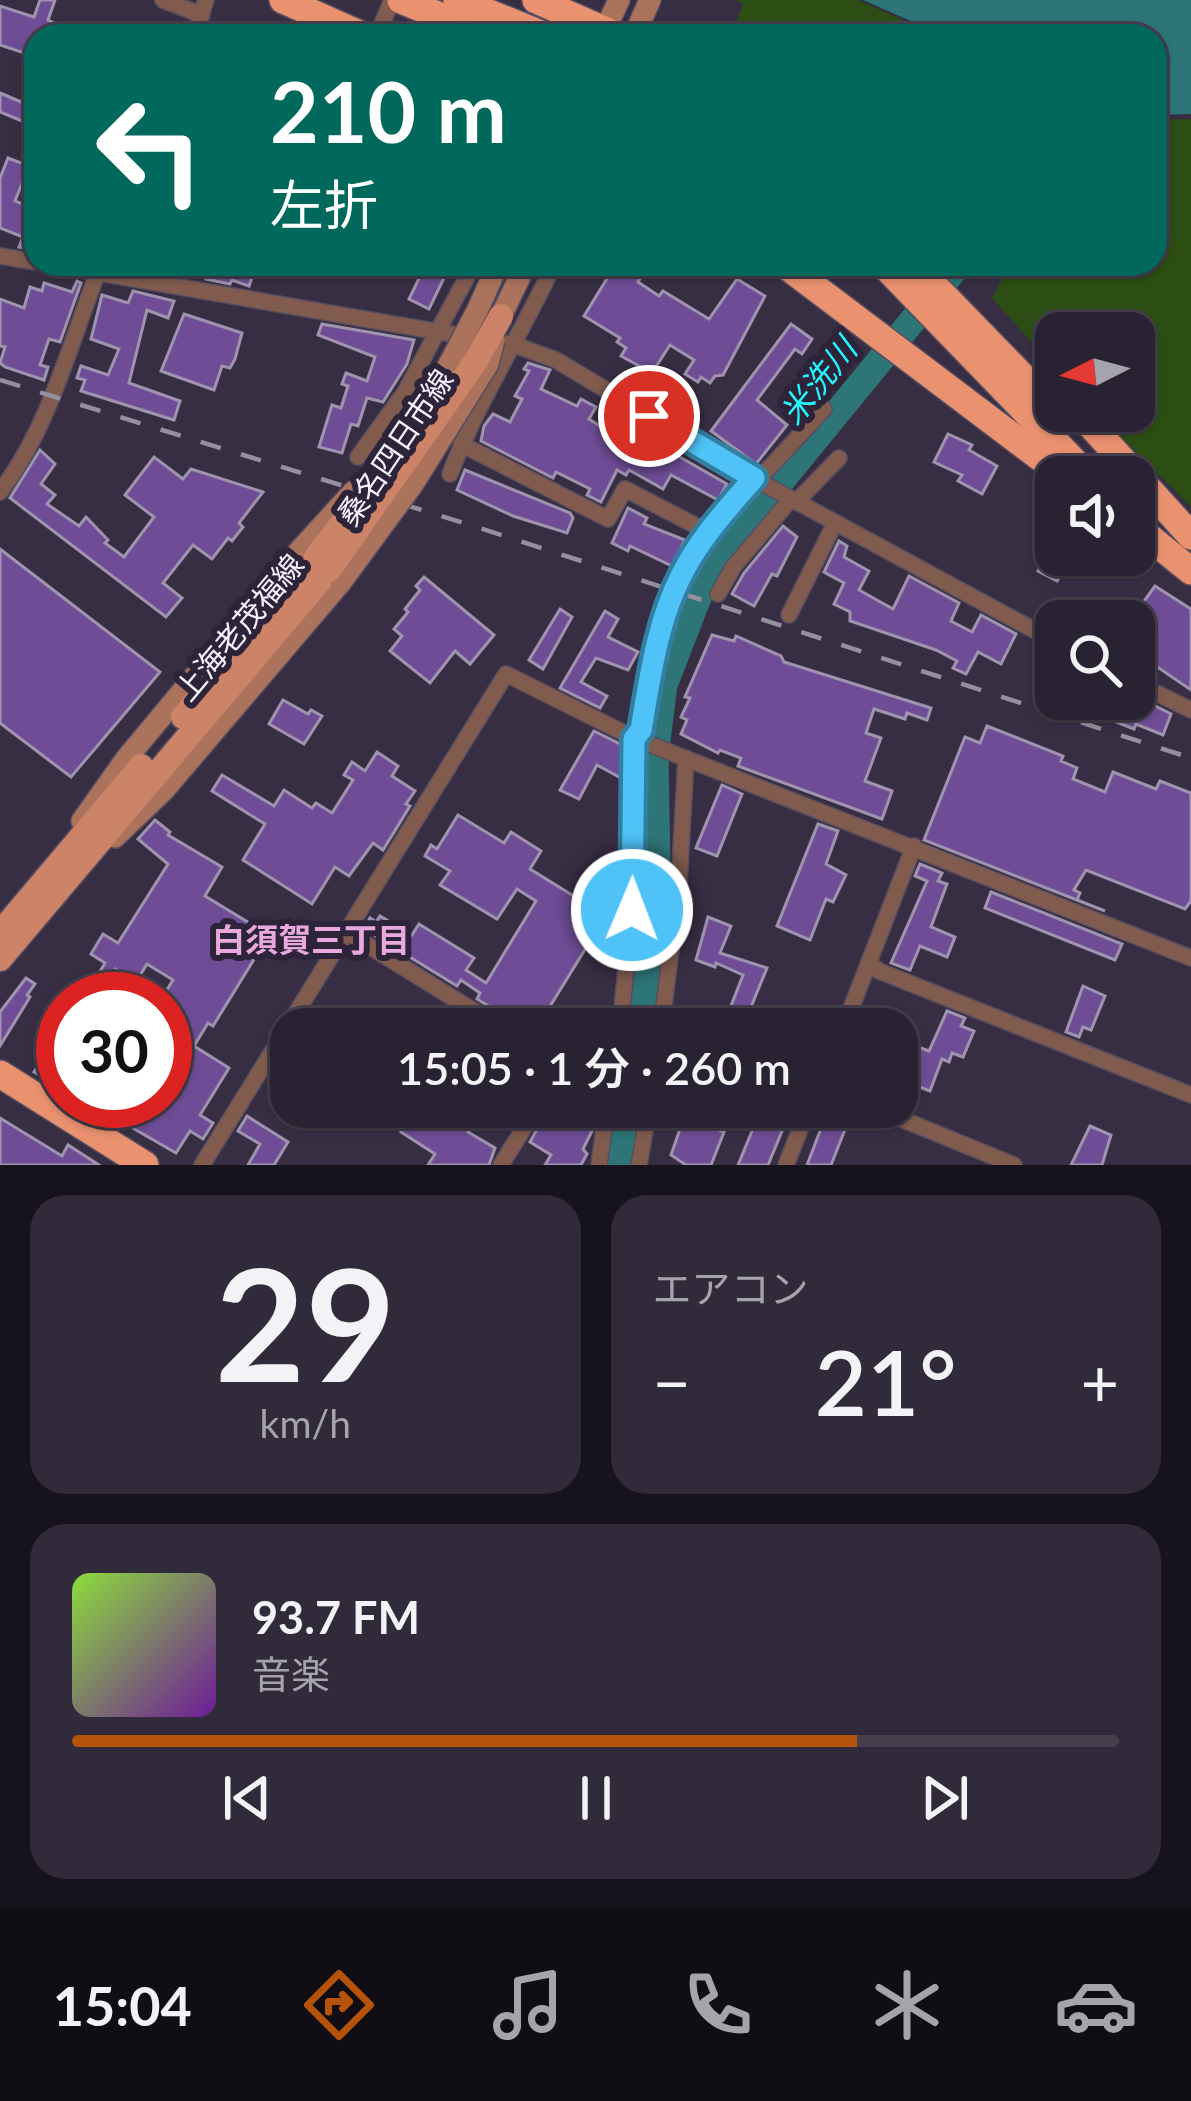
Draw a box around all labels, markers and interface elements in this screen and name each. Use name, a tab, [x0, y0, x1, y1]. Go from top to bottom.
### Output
text: 210 m	[270, 60, 507, 161]
icon: left	[72, 72, 228, 228]
text: 左折	[270, 172, 378, 237]
north arrow	[1035, 312, 1155, 432]
map controls	[1035, 312, 1155, 720]
water label: 米洗川	[771, 327, 866, 431]
street label: 桑名四日市線	[329, 362, 460, 532]
pin	[598, 365, 700, 467]
icon: arrive	[616, 383, 682, 449]
button: sound	[1035, 456, 1155, 576]
street label: 上海老茂福線	[167, 546, 310, 707]
button: search	[1035, 600, 1155, 720]
position arrow	[569, 847, 695, 973]
district label: 白須賀三丁目	[212, 919, 410, 959]
speed limit sign: 30	[36, 972, 192, 1128]
text: 15:05 · 1 分 · 260 m	[397, 1041, 791, 1095]
text: 29	[215, 1228, 396, 1415]
text: エアコン	[653, 1265, 809, 1311]
text: 21°	[815, 1327, 957, 1435]
text: −	[653, 1342, 691, 1421]
text: +	[1081, 1342, 1119, 1421]
text: km/h	[260, 1400, 351, 1446]
text: 93.7 FM	[252, 1590, 420, 1644]
text: 音楽	[252, 1651, 330, 1697]
icon: previous	[214, 1765, 280, 1831]
icon: pause	[563, 1765, 629, 1831]
icon: next	[912, 1765, 978, 1831]
icon: directions	[297, 1963, 381, 2047]
icon: music	[486, 1963, 570, 2047]
icon: phone	[676, 1963, 760, 2047]
icon: climate	[865, 1963, 949, 2047]
icon: car	[1054, 1963, 1138, 2047]
text: 15:04	[53, 1973, 192, 2038]

